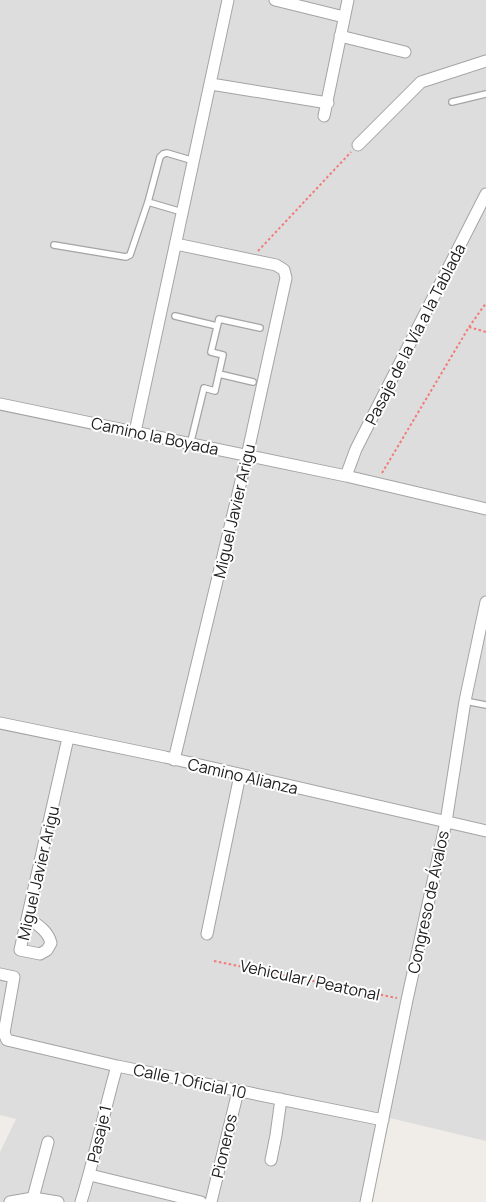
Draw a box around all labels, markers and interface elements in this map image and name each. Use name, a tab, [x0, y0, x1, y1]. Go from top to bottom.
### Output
street label: Pasaje de la Vía a la Tablada	[360, 240, 470, 428]
street label: Camino la Boyada	[89, 412, 221, 460]
street label: Miguel Javier Arigu	[208, 442, 260, 580]
street label: Camino Alianza	[186, 753, 300, 799]
street label: Miguel Javier Arigu	[12, 804, 64, 942]
street label: Congreso de Ávalos	[402, 829, 454, 975]
street label: Vehicular/ Peatonal	[238, 954, 382, 1006]
street label: Calle 1 Oficial 10	[131, 1058, 249, 1104]
street label: Pasaje 1	[82, 1103, 116, 1165]
street label: Pioneros	[206, 1112, 242, 1180]

